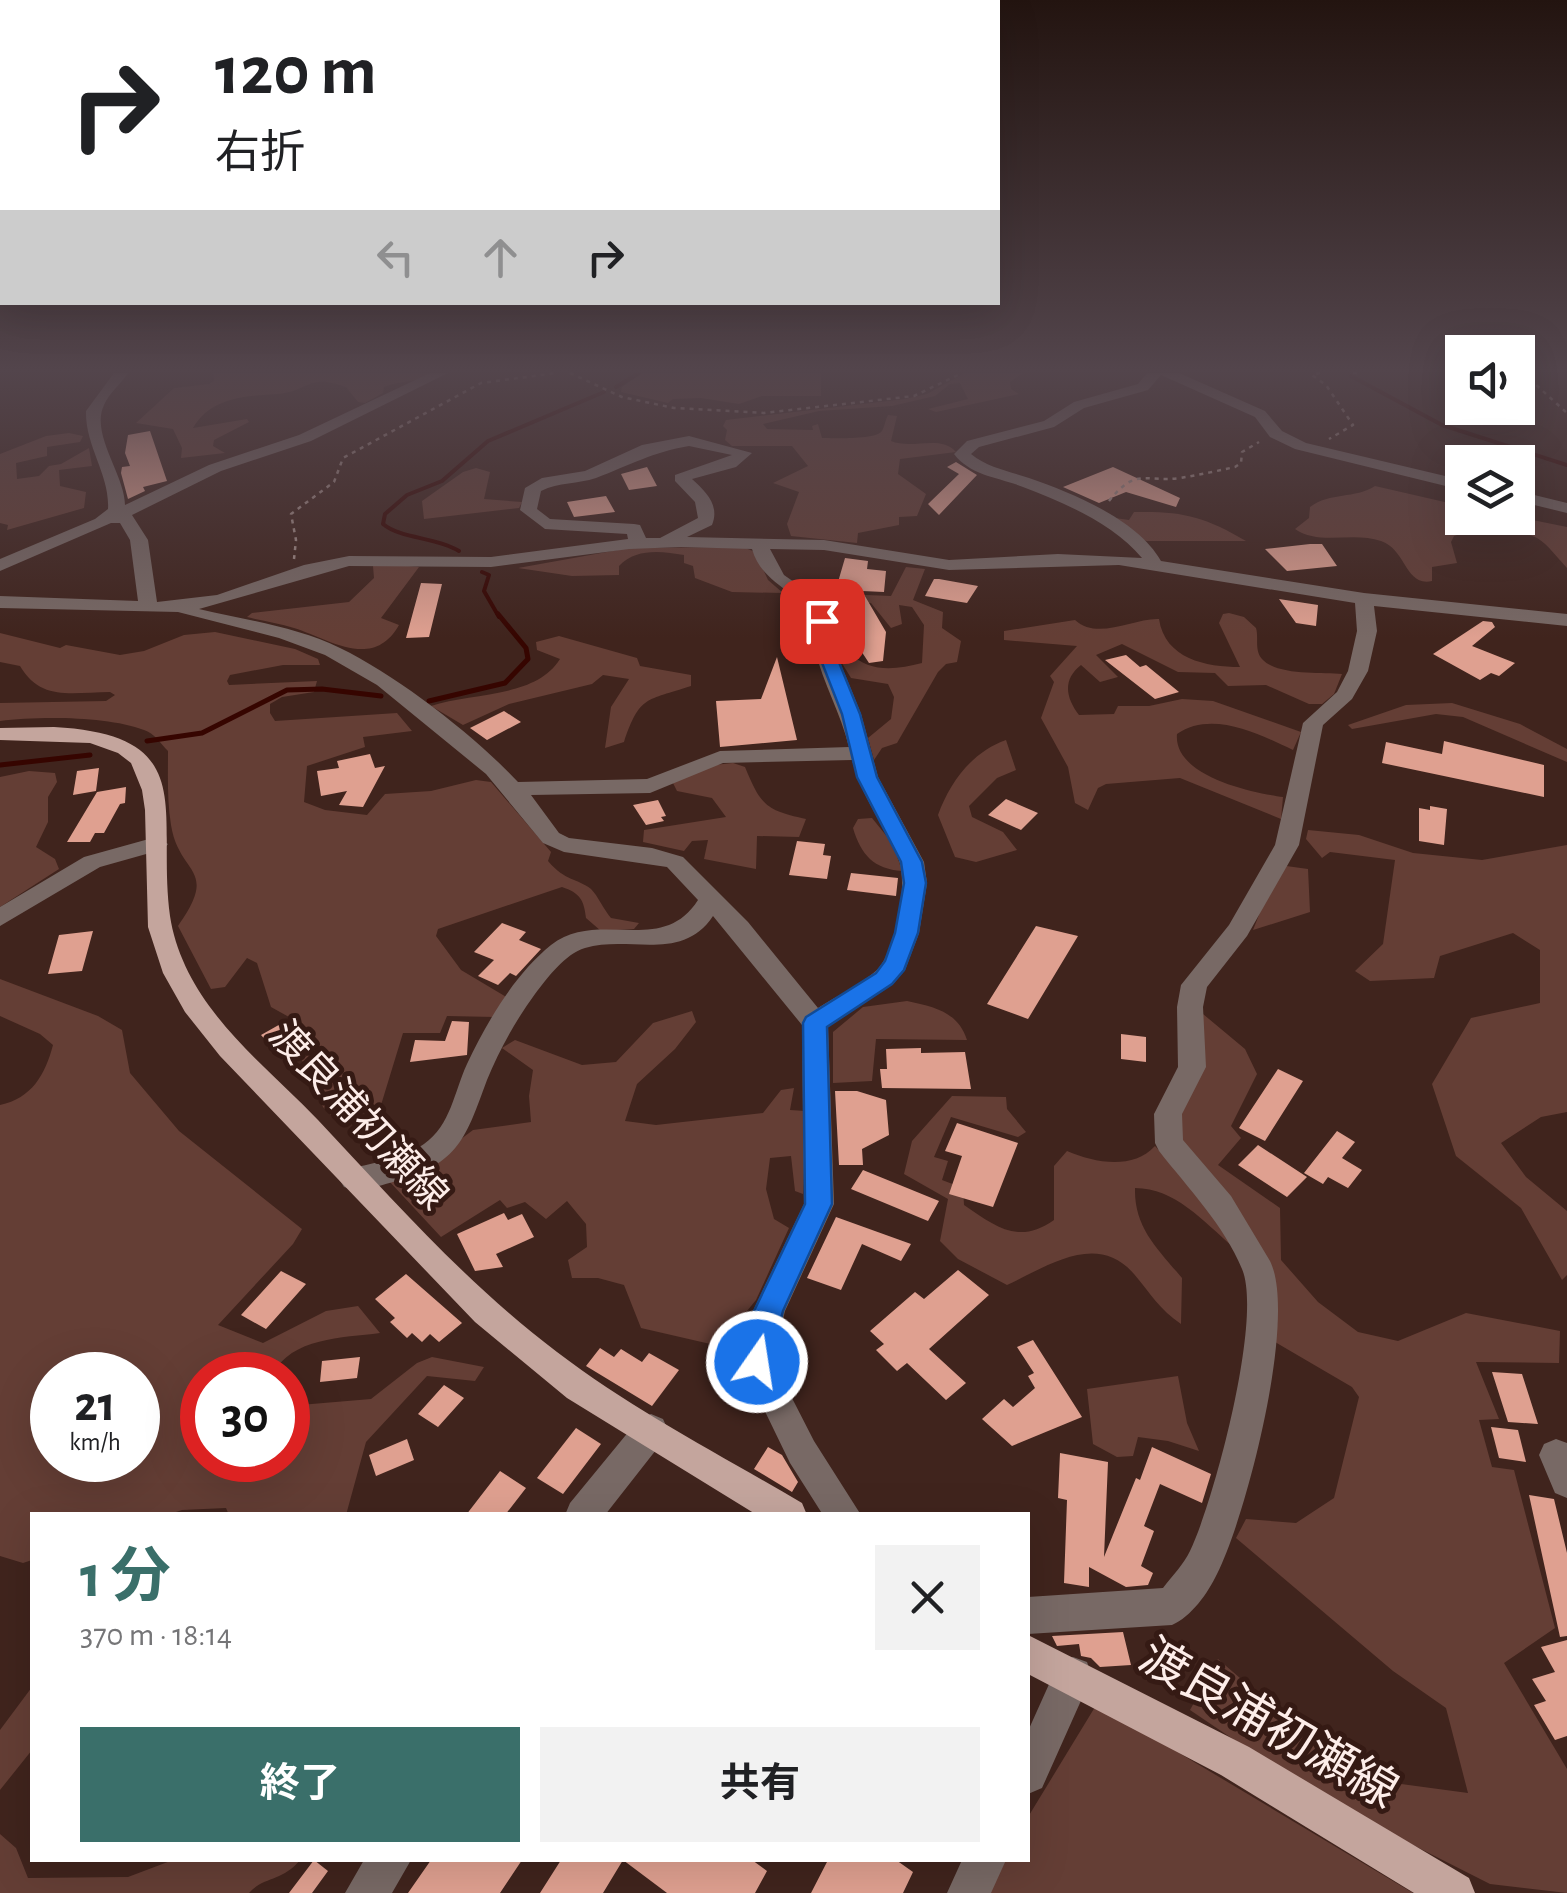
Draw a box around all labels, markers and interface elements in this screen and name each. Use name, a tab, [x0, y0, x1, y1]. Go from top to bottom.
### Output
text: 120 m	[215, 37, 377, 107]
icon: right	[50, 40, 180, 170]
text: 右折	[215, 131, 305, 176]
icon: left	[368, 230, 423, 285]
icon: ahead	[473, 230, 528, 285]
icon: right	[578, 230, 633, 285]
map controls	[1445, 335, 1535, 535]
button: sound	[1445, 335, 1535, 425]
button: layers	[1445, 445, 1535, 535]
pin	[780, 579, 865, 664]
icon: arrive	[795, 594, 850, 649]
street label: 渡良浦初瀬線	[262, 1013, 456, 1217]
position arrow	[705, 1310, 809, 1414]
speed limit sign: 30	[180, 1352, 310, 1482]
text: 21	[74, 1380, 116, 1430]
text: km/h	[69, 1430, 121, 1455]
button: close	[875, 1545, 980, 1650]
text: 1 分	[80, 1548, 171, 1608]
text: 370 m · 18:14	[80, 1619, 232, 1651]
street label: 渡良浦初瀬線	[1131, 1630, 1406, 1818]
button: 終了	[80, 1727, 520, 1842]
button: 共有	[540, 1727, 980, 1842]

